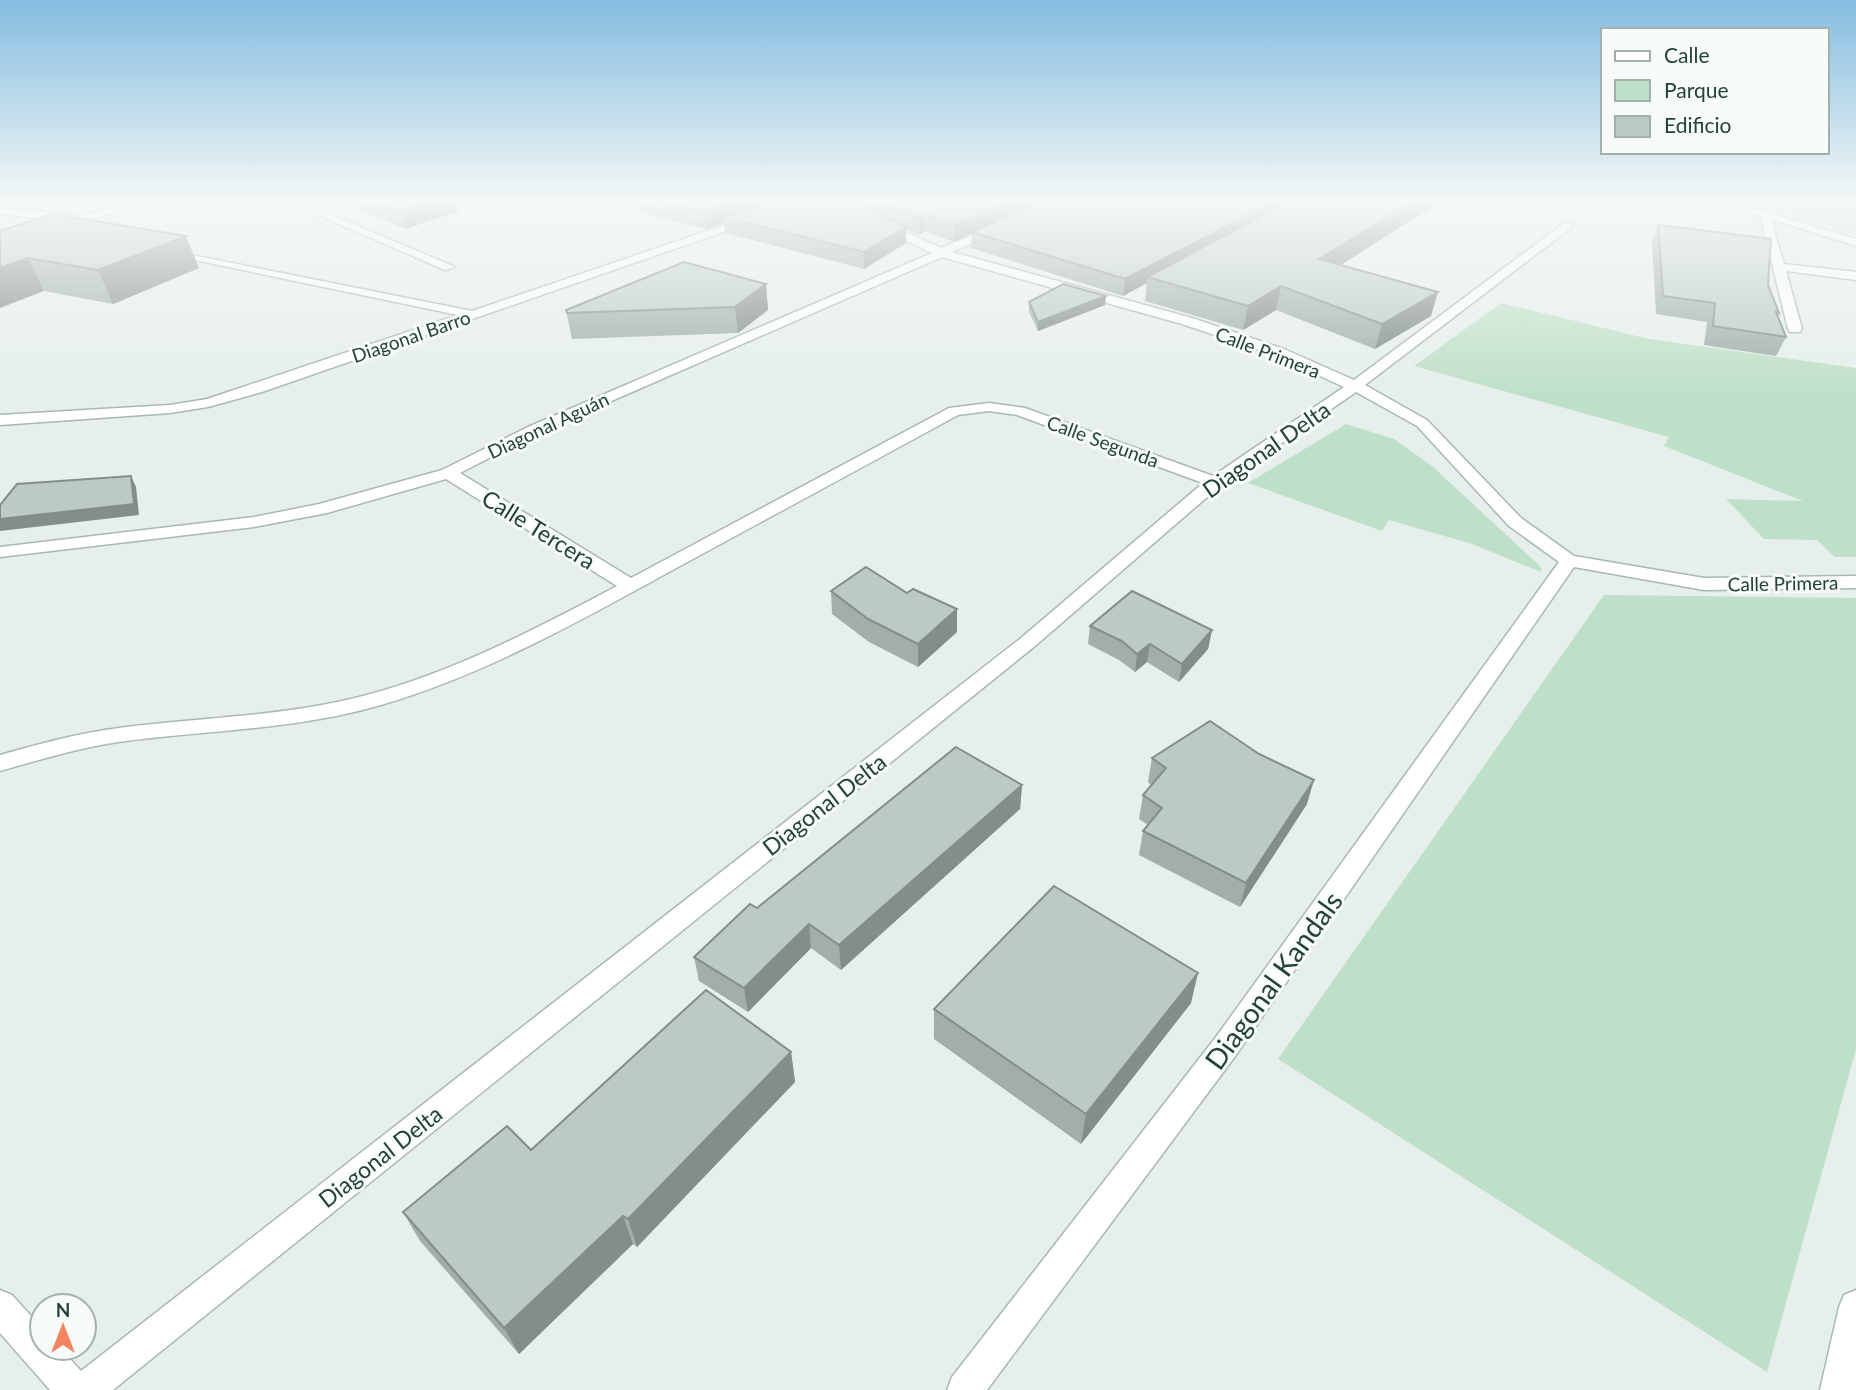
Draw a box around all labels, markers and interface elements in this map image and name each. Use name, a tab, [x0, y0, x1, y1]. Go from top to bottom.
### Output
legend	[1601, 28, 1828, 154]
text: Calle	[1664, 42, 1709, 67]
text: Parque	[1664, 77, 1729, 102]
text: Edificio	[1664, 112, 1732, 137]
street label: Diagonal Barro	[349, 305, 473, 367]
street label: Calle Primera	[1212, 321, 1324, 383]
street label: Diagonal Aguán	[484, 387, 612, 463]
street label: Diagonal Delta	[1197, 395, 1335, 503]
street label: Calle Segunda	[1044, 410, 1162, 472]
street label: Calle Tercera	[477, 483, 601, 575]
street label: Calle Primera	[1728, 571, 1838, 595]
street label: Diagonal Delta	[757, 747, 891, 861]
street label: Diagonal Kandals	[1197, 884, 1349, 1076]
street label: Diagonal Delta	[313, 1099, 447, 1213]
north arrow	[28, 1292, 98, 1362]
text: N	[56, 1298, 70, 1321]

